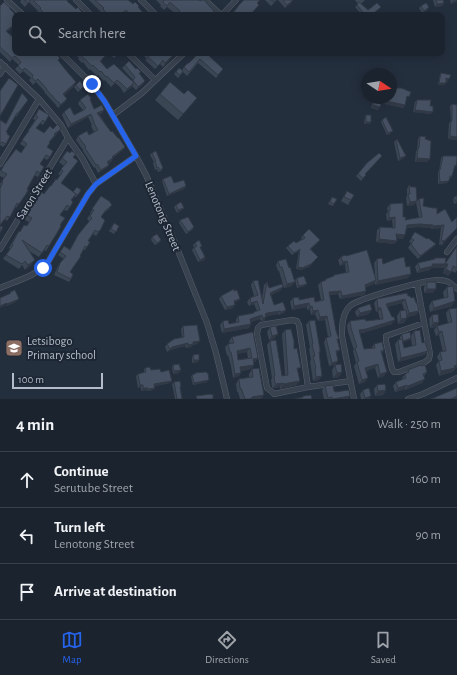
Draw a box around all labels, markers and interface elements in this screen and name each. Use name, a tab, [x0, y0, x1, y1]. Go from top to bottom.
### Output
search box	[12, 12, 445, 56]
icon: search	[26, 23, 48, 45]
text: Search here	[58, 26, 126, 41]
north arrow	[361, 68, 397, 104]
route end	[83, 75, 101, 93]
street label: Saron Street	[14, 167, 54, 221]
street label: Lenotong Street	[143, 180, 183, 253]
route start	[34, 259, 52, 277]
place label: Letsibogo Primary school	[27, 335, 96, 362]
school or university icon: Letsibogo Primary school	[4, 338, 24, 358]
scale bar	[12, 371, 103, 390]
text: 100 m	[18, 374, 44, 385]
text: 4 min	[16, 416, 54, 433]
text: Walk · 250 m	[377, 418, 441, 431]
text: Continue	[54, 464, 109, 479]
icon: ahead	[16, 469, 38, 491]
text: 160 m	[411, 473, 441, 486]
text: Serutube Street	[54, 482, 133, 495]
text: Turn left	[54, 520, 105, 535]
icon: left	[16, 525, 38, 547]
text: 90 m	[415, 529, 441, 542]
text: Lenotong Street	[54, 538, 134, 551]
icon: arrive	[16, 581, 38, 603]
text: Arrive at destination	[54, 584, 177, 599]
tab: Map	[61, 629, 83, 666]
tab: Directions	[205, 629, 249, 666]
tab: Saved	[371, 629, 396, 666]

